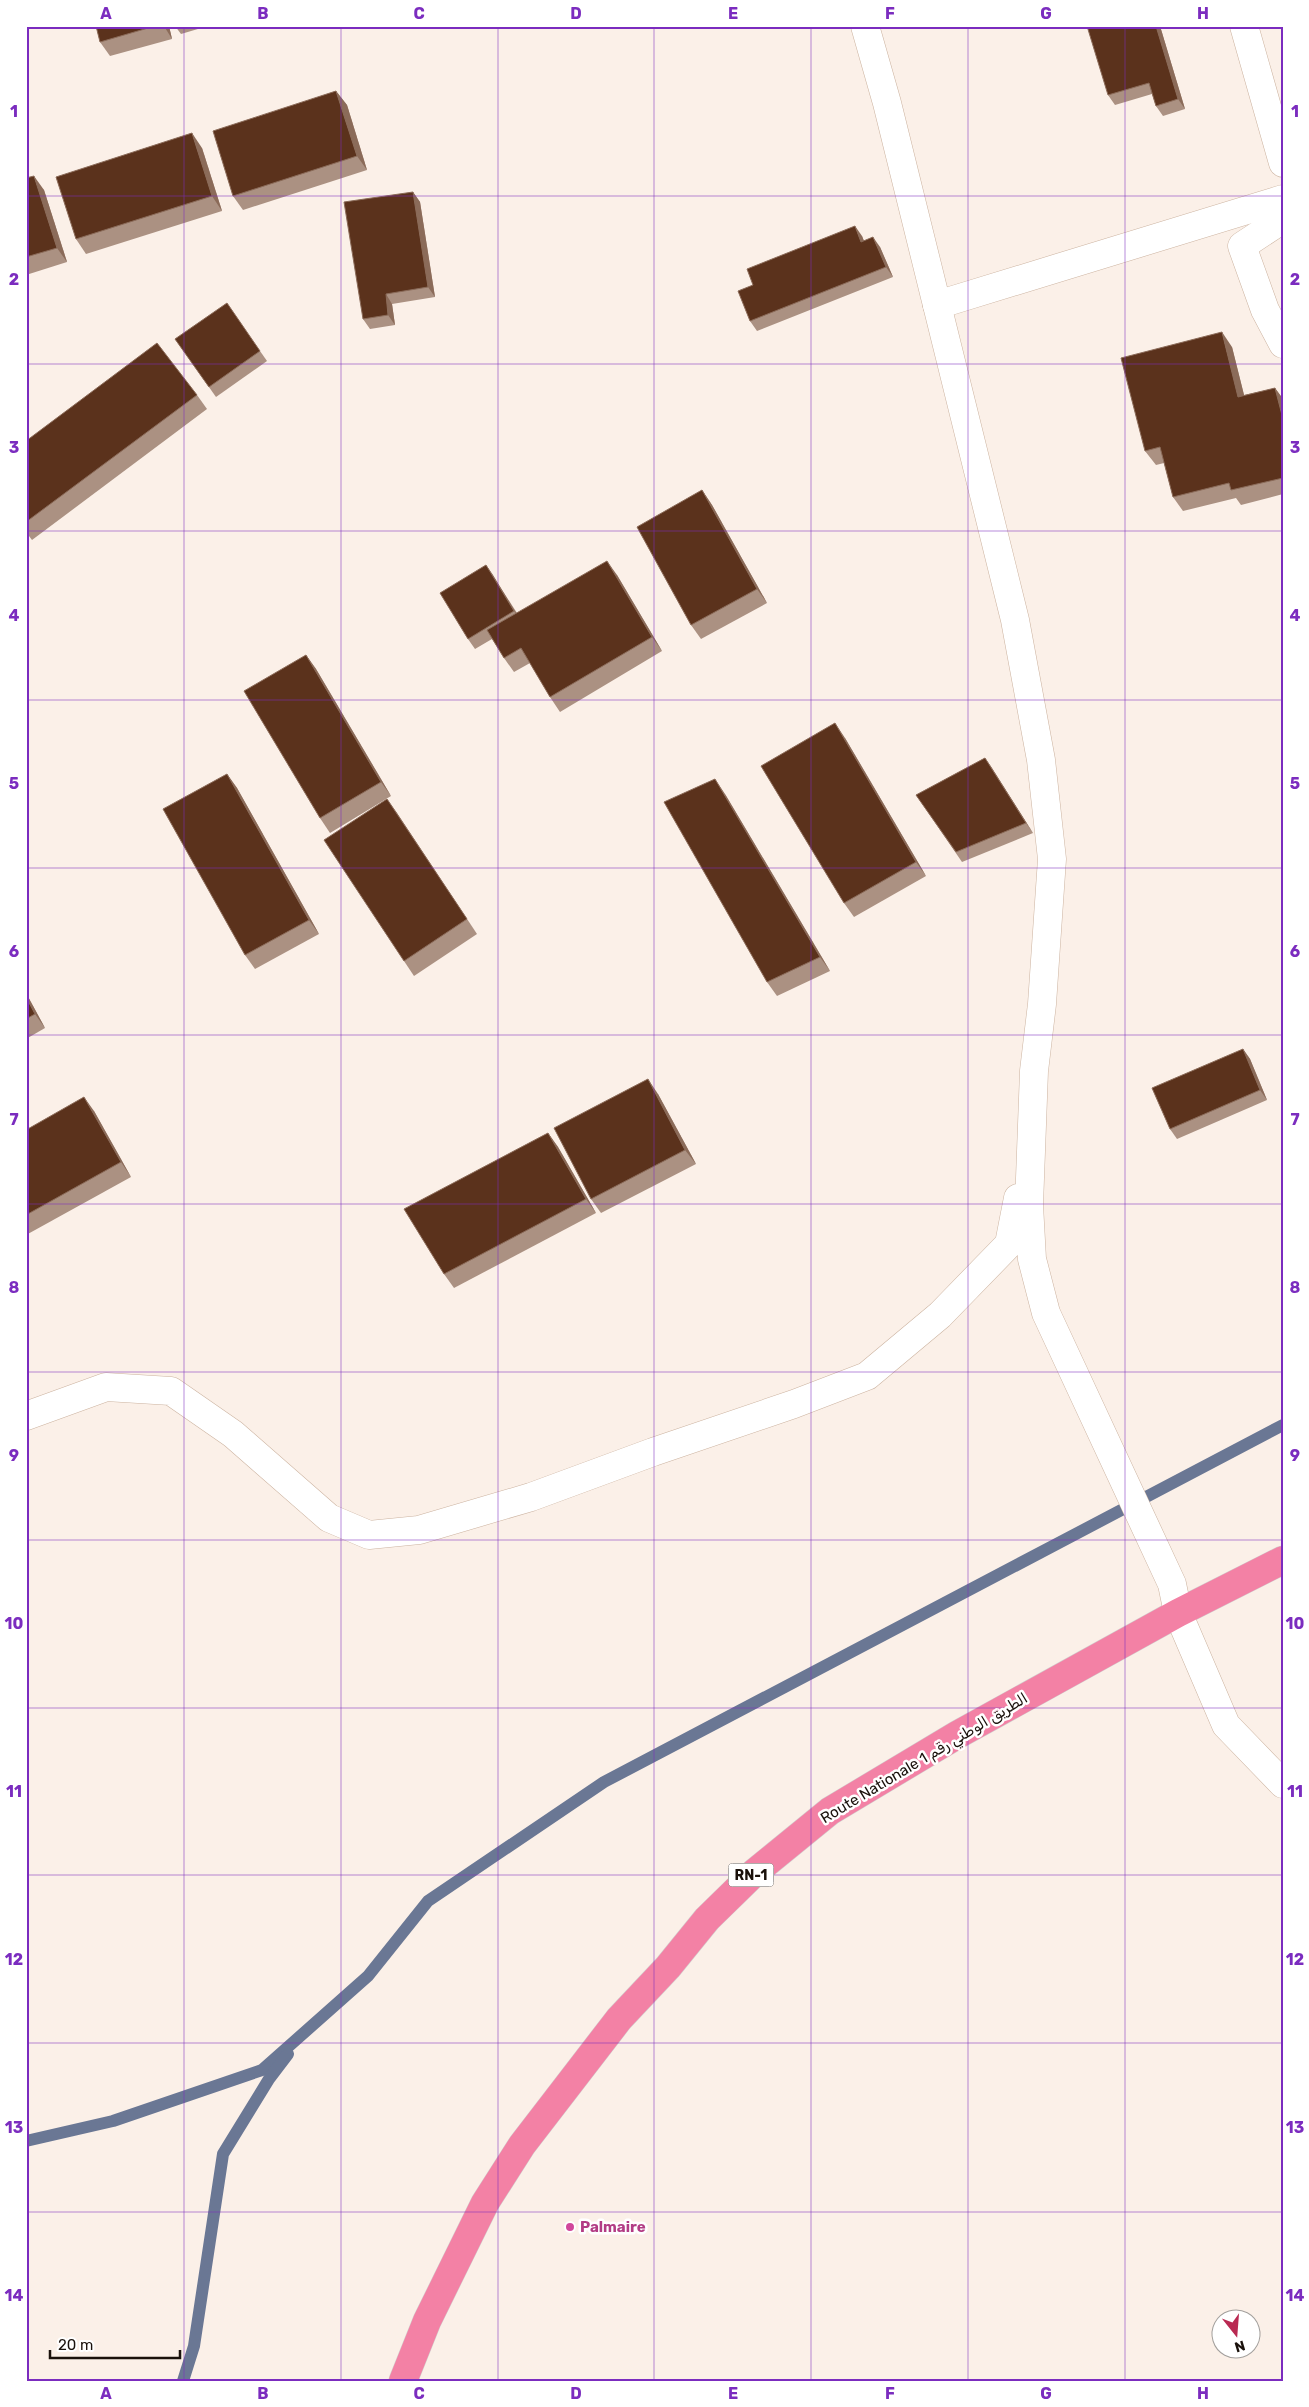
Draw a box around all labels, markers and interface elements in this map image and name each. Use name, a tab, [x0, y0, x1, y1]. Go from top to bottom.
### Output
text: A	[100, 4, 112, 23]
text: B	[257, 4, 269, 23]
text: C	[413, 4, 425, 23]
text: D	[570, 4, 582, 23]
text: E	[728, 4, 738, 23]
text: F	[885, 4, 895, 23]
text: G	[1040, 4, 1052, 23]
text: H	[1197, 4, 1209, 23]
text: 1	[10, 102, 18, 121]
text: 1	[1291, 102, 1299, 121]
text: 2	[9, 270, 19, 289]
text: 2	[1290, 270, 1300, 289]
text: 3	[9, 438, 19, 457]
text: 3	[1290, 438, 1300, 457]
text: 4	[9, 606, 20, 625]
text: 4	[1290, 606, 1301, 625]
text: 5	[9, 774, 19, 793]
text: 5	[1290, 774, 1300, 793]
text: 6	[9, 942, 19, 961]
text: 6	[1290, 942, 1300, 961]
text: 7	[9, 1110, 19, 1129]
text: 7	[1290, 1110, 1300, 1129]
text: 8	[9, 1278, 20, 1297]
text: 8	[1290, 1278, 1301, 1297]
text: 9	[9, 1446, 19, 1465]
text: 9	[1290, 1446, 1300, 1465]
text: 10	[5, 1614, 24, 1633]
text: 10	[1286, 1614, 1305, 1633]
street label: Route Nationale الطريق الوطني رقم 1	[817, 1689, 1032, 1830]
text: 11	[6, 1782, 22, 1801]
text: 11	[1287, 1782, 1303, 1801]
road number: RN-1	[728, 1864, 774, 1886]
text: 12	[5, 1950, 23, 1969]
text: 12	[1286, 1950, 1304, 1969]
text: 13	[5, 2118, 23, 2137]
text: 13	[1286, 2118, 1304, 2137]
place label: Palmaire	[580, 2218, 646, 2236]
marker: Palmaire	[564, 2221, 576, 2233]
text: 14	[5, 2286, 24, 2305]
text: 14	[1286, 2286, 1305, 2305]
north arrow	[1212, 2310, 1262, 2360]
scale bar	[50, 2327, 180, 2359]
text: 20 m	[58, 2336, 93, 2354]
text: N	[1232, 2336, 1247, 2356]
text: A	[100, 2384, 112, 2403]
text: B	[257, 2384, 269, 2403]
text: C	[413, 2384, 425, 2403]
text: D	[570, 2384, 582, 2403]
text: E	[728, 2384, 738, 2403]
text: F	[885, 2384, 895, 2403]
text: G	[1040, 2384, 1052, 2403]
text: H	[1197, 2384, 1209, 2403]

